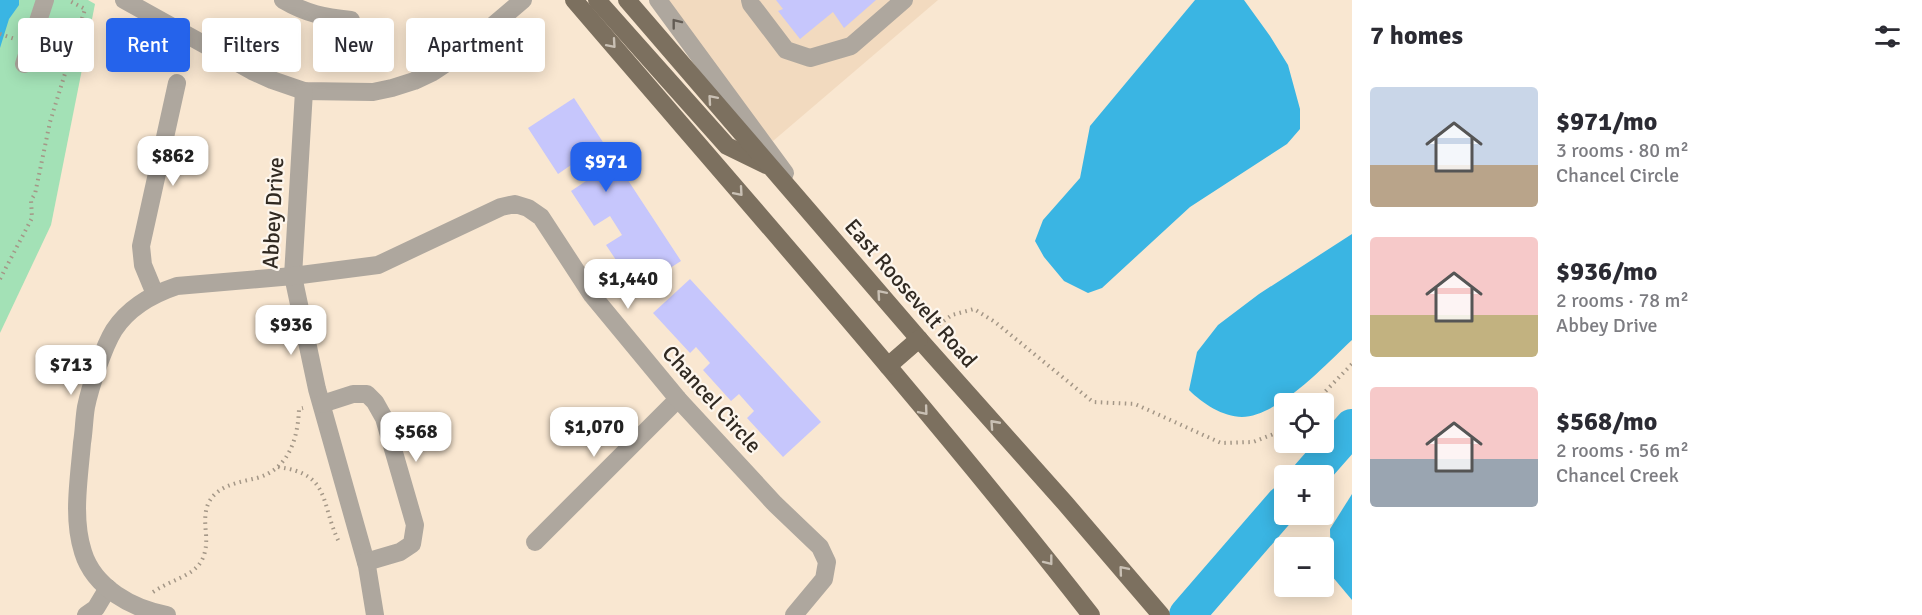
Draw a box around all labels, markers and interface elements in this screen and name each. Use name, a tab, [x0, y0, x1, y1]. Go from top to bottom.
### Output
chip: Buy	[18, 18, 94, 72]
chip: Rent	[106, 18, 190, 72]
chip: Filters	[202, 18, 301, 72]
chip: New	[313, 18, 394, 72]
chip: Apartment	[406, 18, 545, 72]
one-way arrow	[673, 19, 684, 30]
text: 7 homes	[1370, 20, 1463, 52]
icon: filters	[1871, 20, 1904, 53]
one-way arrow	[605, 37, 616, 48]
one-way arrow	[709, 95, 720, 106]
text: $971/mo	[1556, 106, 1657, 138]
icon: home	[1418, 111, 1490, 183]
pin: $862	[137, 136, 209, 187]
text: 3 rooms · 80 m²	[1556, 138, 1689, 163]
pin: $971	[570, 142, 642, 193]
text: $862	[151, 143, 195, 168]
text: $971	[584, 149, 628, 174]
street label: Abbey Drive	[257, 157, 289, 269]
text: Chancel Circle	[1556, 163, 1679, 188]
one-way arrow	[732, 185, 743, 196]
street label: East Roosevelt Road	[839, 213, 983, 373]
text: $936/mo	[1556, 256, 1657, 288]
pin: $1,440	[579, 259, 677, 310]
icon: home	[1418, 261, 1490, 333]
text: $1,440	[598, 266, 658, 291]
text: 2 rooms · 78 m²	[1556, 288, 1689, 313]
one-way arrow	[877, 290, 888, 301]
pin: $936	[255, 305, 327, 356]
text: $936	[269, 312, 313, 337]
text: Abbey Drive	[1556, 313, 1658, 338]
street label: Chancel Circle	[657, 340, 767, 458]
pin: $713	[35, 345, 107, 396]
text: $713	[49, 352, 93, 377]
map controls	[1274, 393, 1334, 597]
button: locate	[1274, 393, 1334, 453]
one-way arrow	[917, 404, 928, 415]
text: $568/mo	[1556, 406, 1657, 438]
pin: $1,070	[545, 407, 643, 458]
icon: home	[1418, 411, 1490, 483]
pin: $568	[380, 412, 452, 463]
text: $1,070	[564, 414, 624, 439]
text: $568	[394, 419, 438, 444]
one-way arrow	[990, 420, 1001, 431]
text: 2 rooms · 56 m²	[1556, 438, 1689, 463]
text: Chancel Creek	[1556, 463, 1679, 488]
button: +	[1274, 465, 1334, 525]
button: −	[1274, 537, 1334, 597]
one-way arrow	[1041, 555, 1052, 566]
one-way arrow	[1119, 566, 1130, 577]

